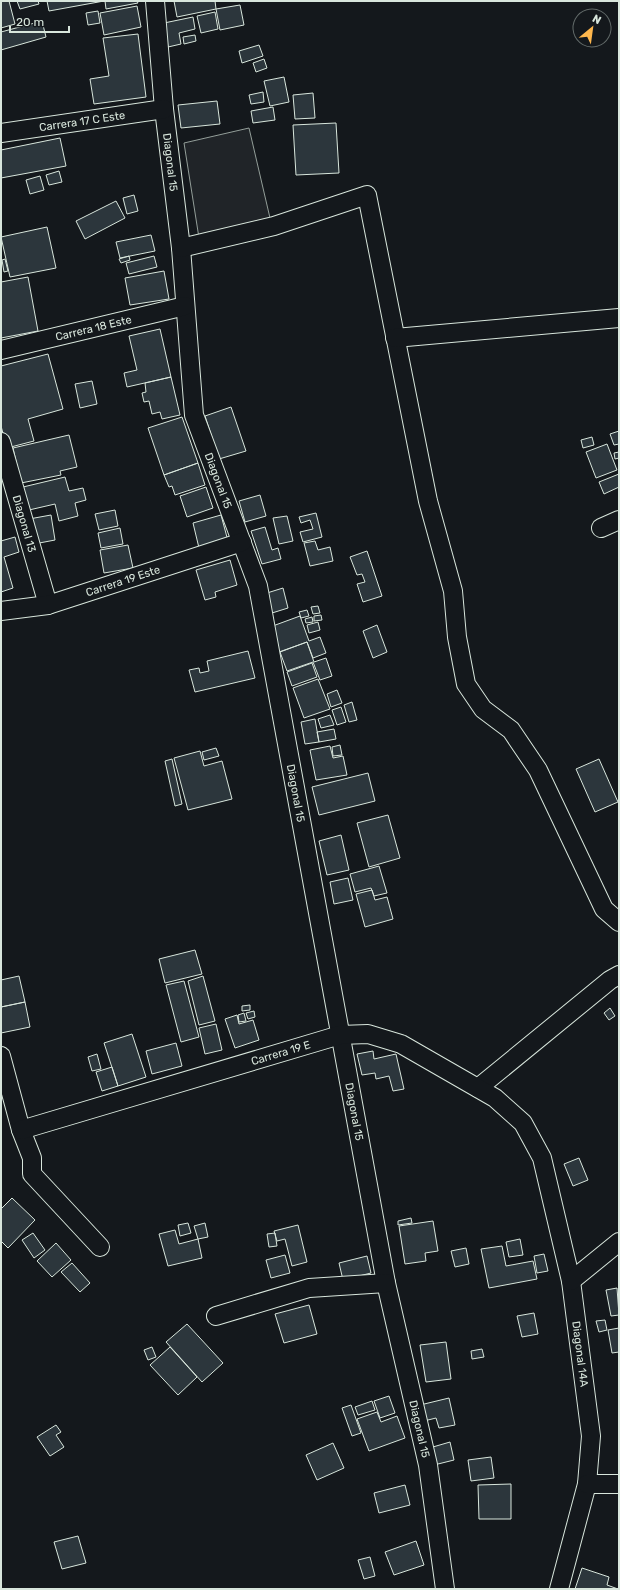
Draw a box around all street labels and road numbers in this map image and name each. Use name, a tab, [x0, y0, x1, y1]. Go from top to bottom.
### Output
street label: Carrera 17 C Este	[38, 108, 126, 134]
street label: Diagonal 15	[160, 132, 181, 193]
street label: Carrera 18 Este	[54, 313, 133, 343]
street label: Diagonal 15	[202, 451, 235, 511]
street label: Diagonal 13	[10, 494, 39, 554]
street label: Carrera 19 Este	[84, 563, 162, 599]
street label: Diagonal 15	[284, 763, 308, 824]
street label: Carrera 19 E	[249, 1038, 312, 1068]
street label: Diagonal 15	[343, 1082, 366, 1142]
street label: Diagonal 14A	[570, 1320, 591, 1388]
street label: Diagonal 15	[407, 1399, 433, 1459]

